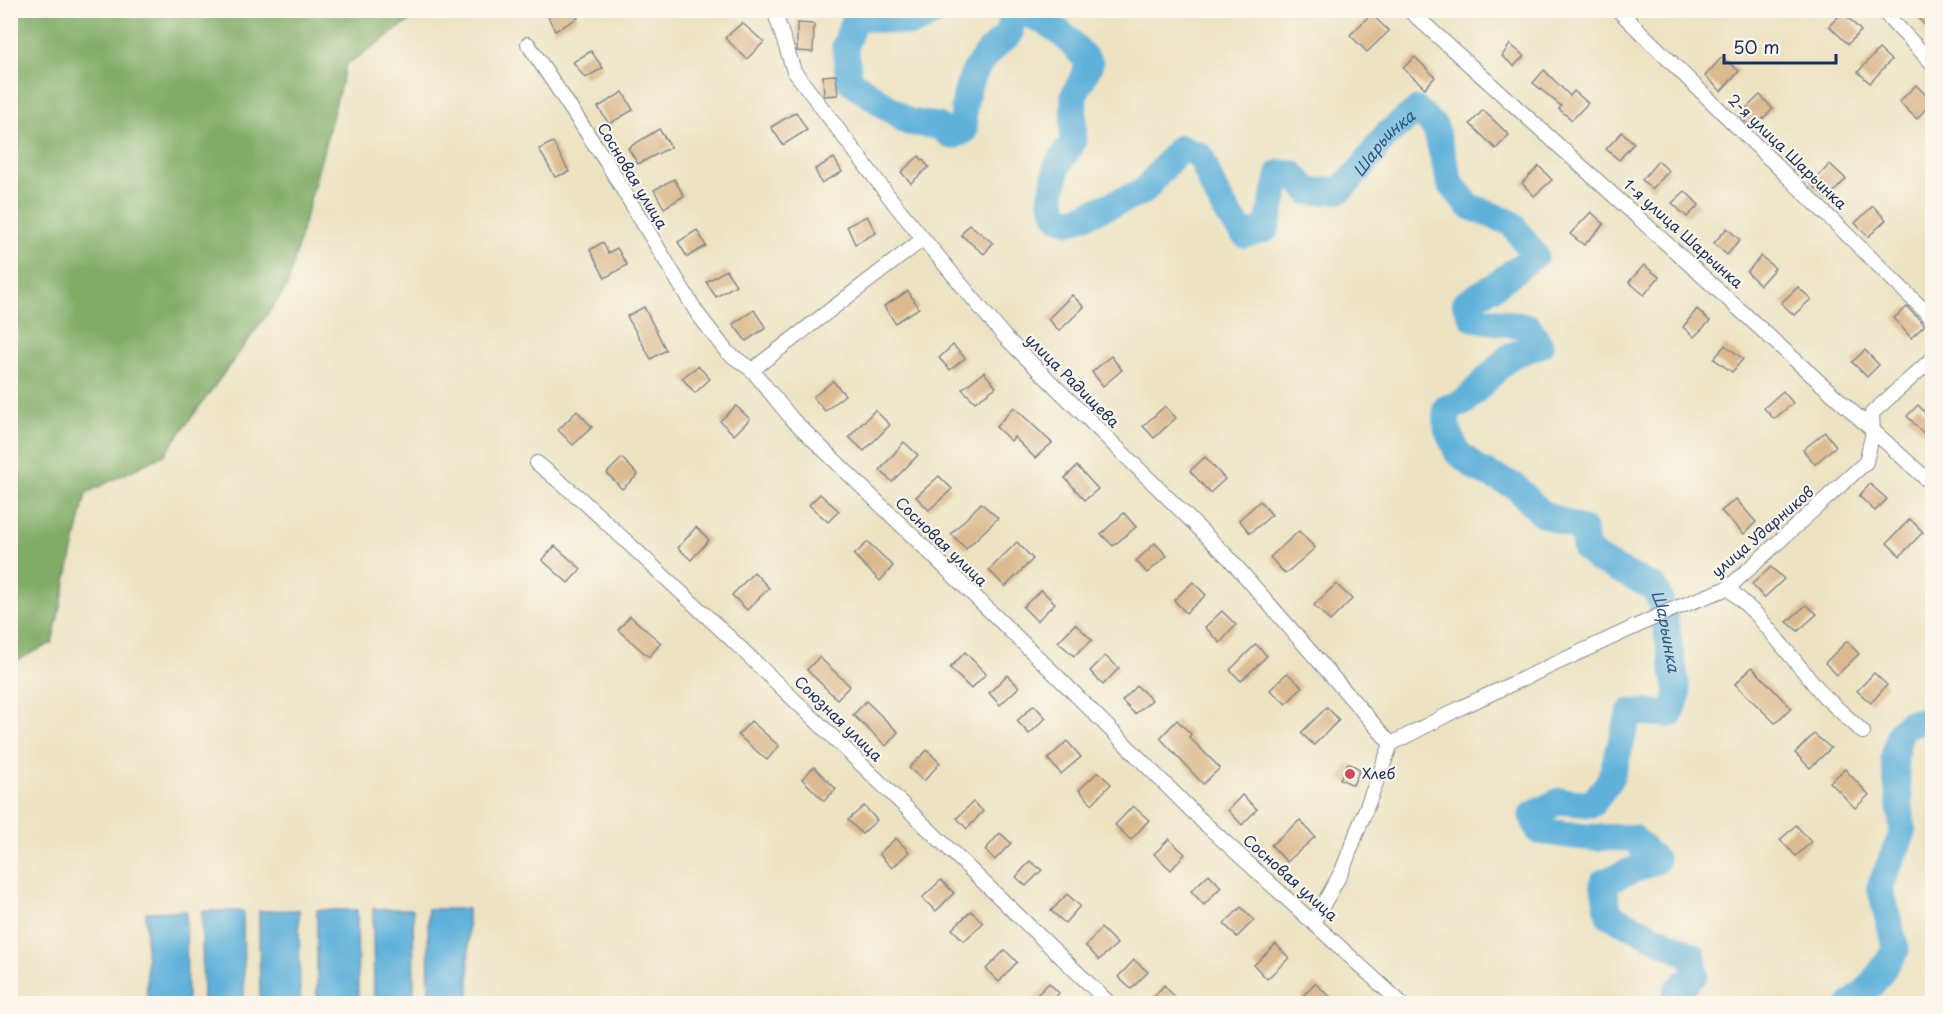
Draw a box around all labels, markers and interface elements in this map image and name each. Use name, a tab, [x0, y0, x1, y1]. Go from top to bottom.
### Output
scale bar	[1724, 27, 1836, 65]
text: 50 m	[1733, 33, 1780, 60]
street label: 2-я улица Шарьинка	[1723, 88, 1853, 215]
water label: Шарьинка	[1346, 103, 1420, 181]
street label: Сосновая улица	[592, 118, 674, 233]
street label: 1-я улица Шарьинка	[1619, 173, 1750, 293]
street label: улица Радищева	[1021, 327, 1126, 433]
street label: улица Ударников	[1706, 479, 1819, 582]
street label: Сосновая улица	[891, 491, 994, 591]
water label: Шарьинка	[1646, 586, 1687, 675]
street label: Союзная улица	[790, 670, 889, 766]
place label: Хлеб	[1362, 761, 1396, 784]
marker: Хлеб	[1343, 767, 1357, 781]
street label: Сосновая улица	[1239, 828, 1344, 926]

